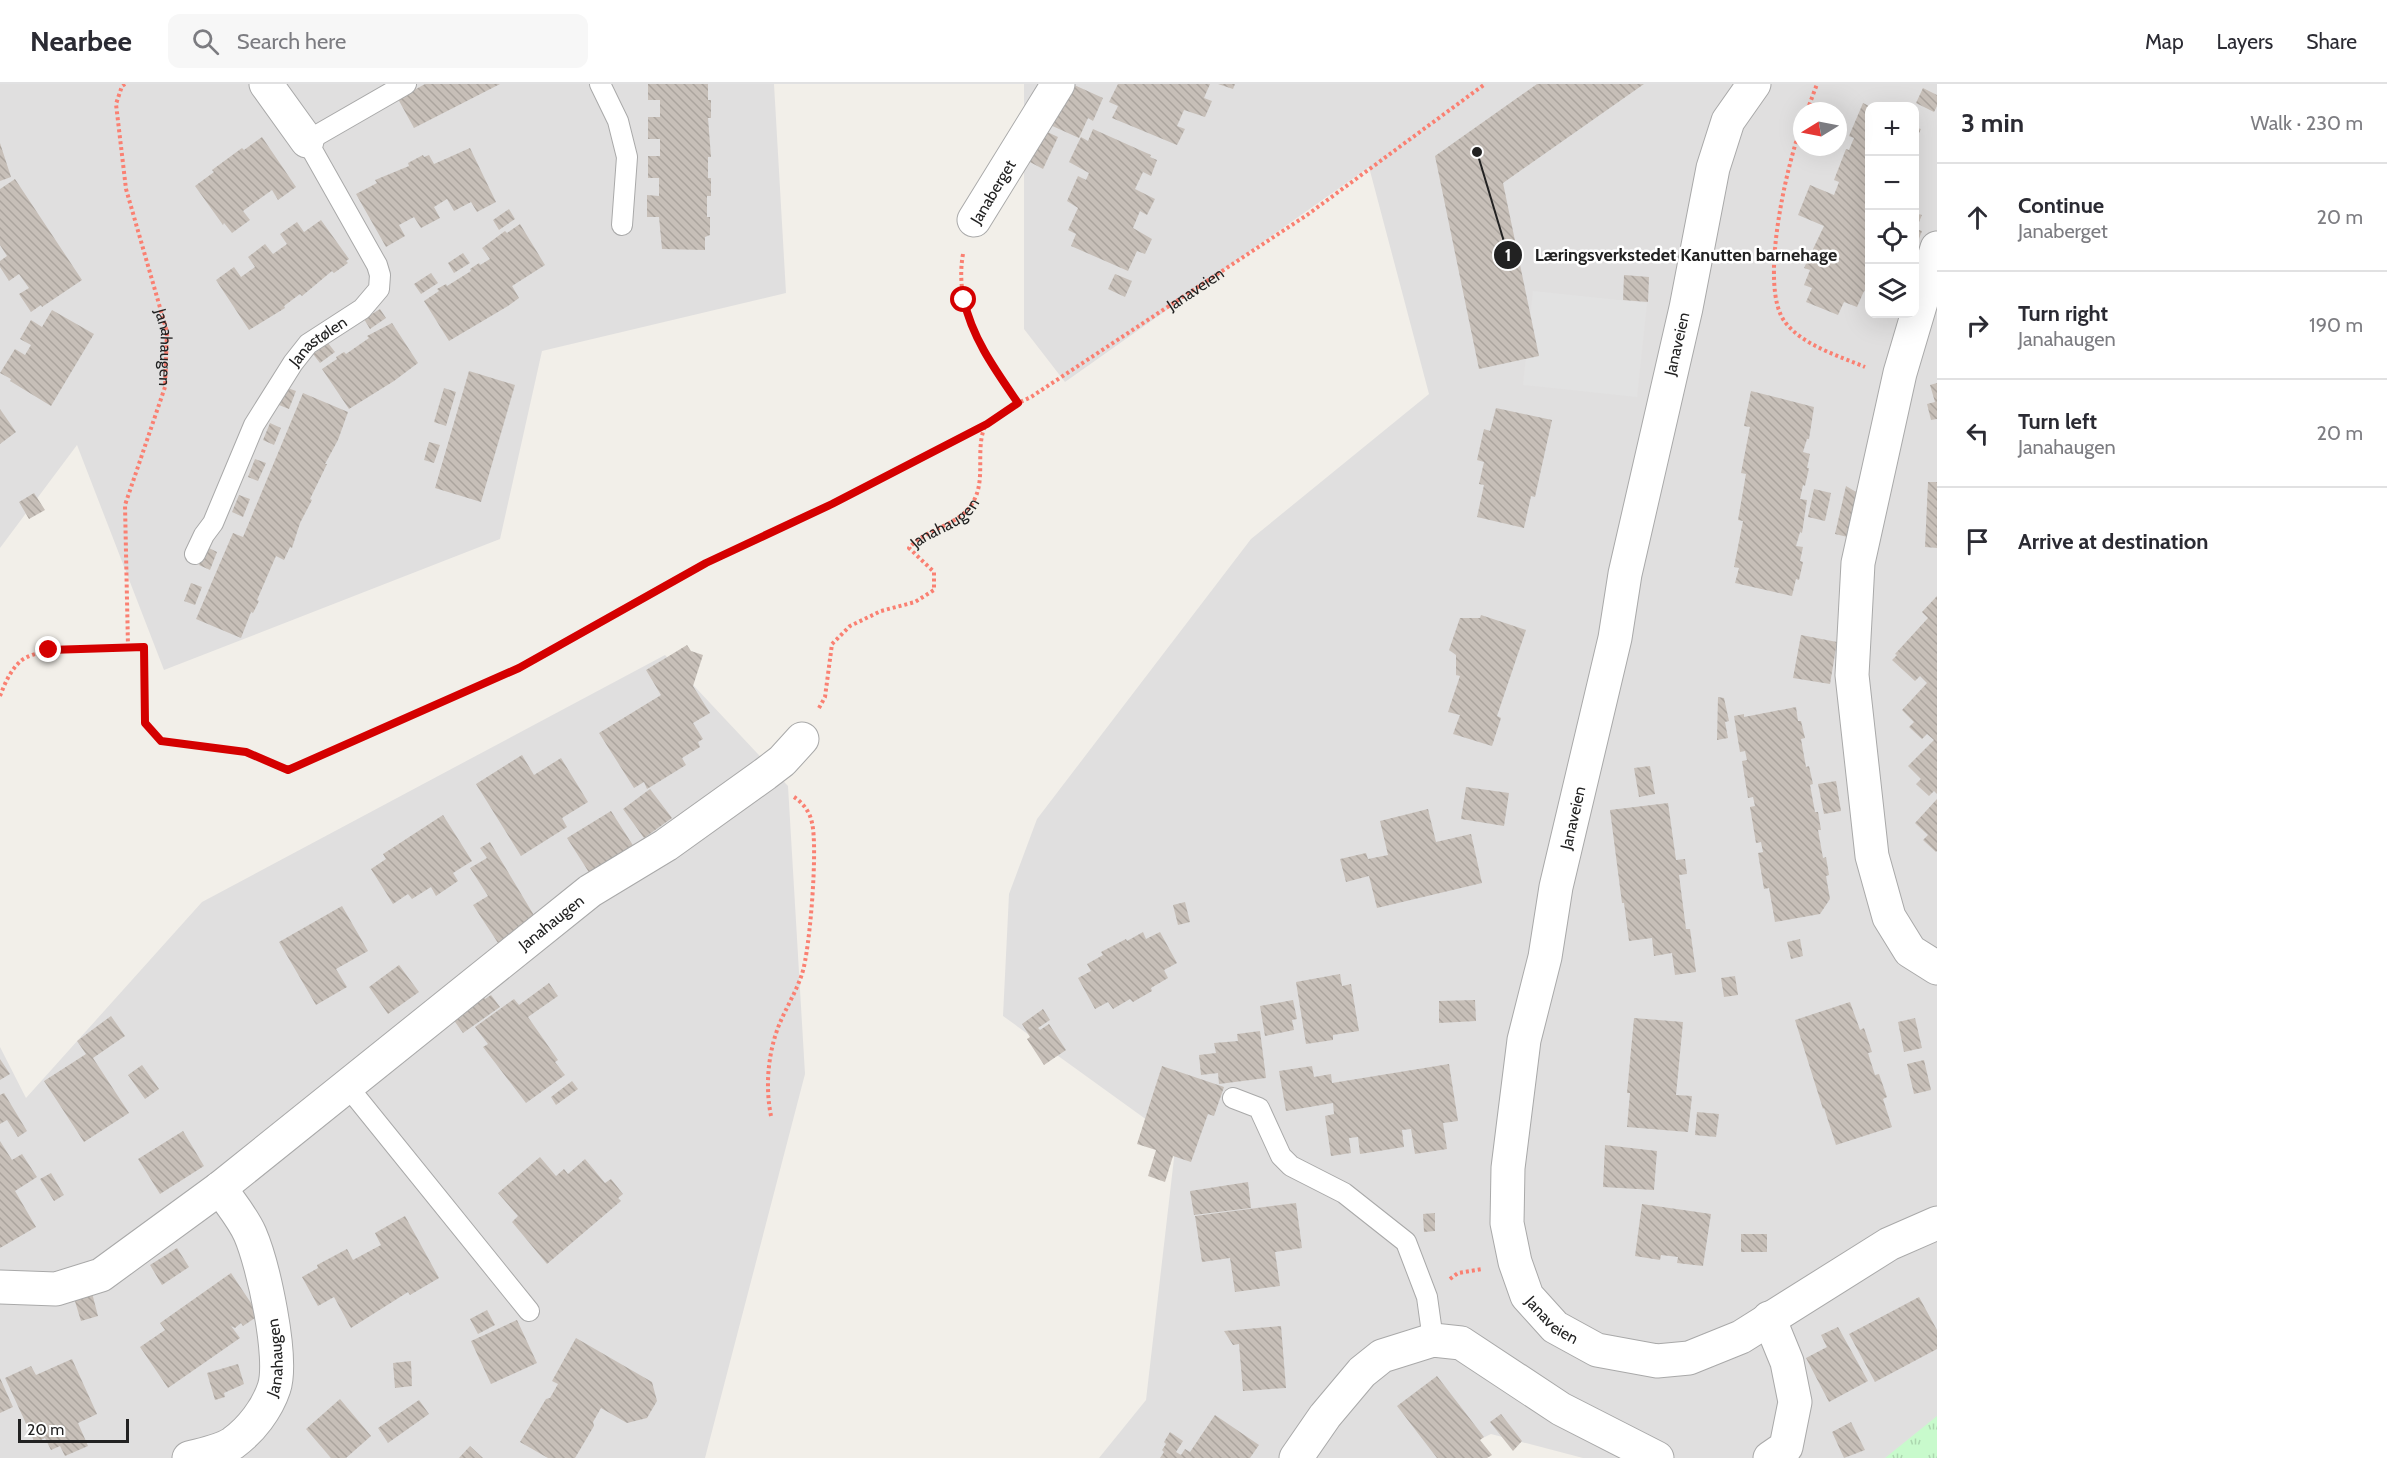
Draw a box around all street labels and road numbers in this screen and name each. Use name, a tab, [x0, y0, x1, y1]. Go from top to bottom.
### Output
street label: Janaberget	[966, 156, 1020, 229]
street label: Janaveien	[1162, 263, 1227, 315]
street label: Janahaugen	[151, 305, 177, 386]
street label: Janaveien	[1660, 310, 1694, 378]
street label: Janastølen	[284, 312, 350, 371]
street label: Janahaugen	[905, 495, 983, 552]
street label: Janaveien	[1556, 784, 1590, 852]
street label: Janahaugen	[514, 890, 587, 955]
street label: Janaveien	[1521, 1291, 1582, 1348]
street label: Janahaugen	[262, 1317, 286, 1400]

